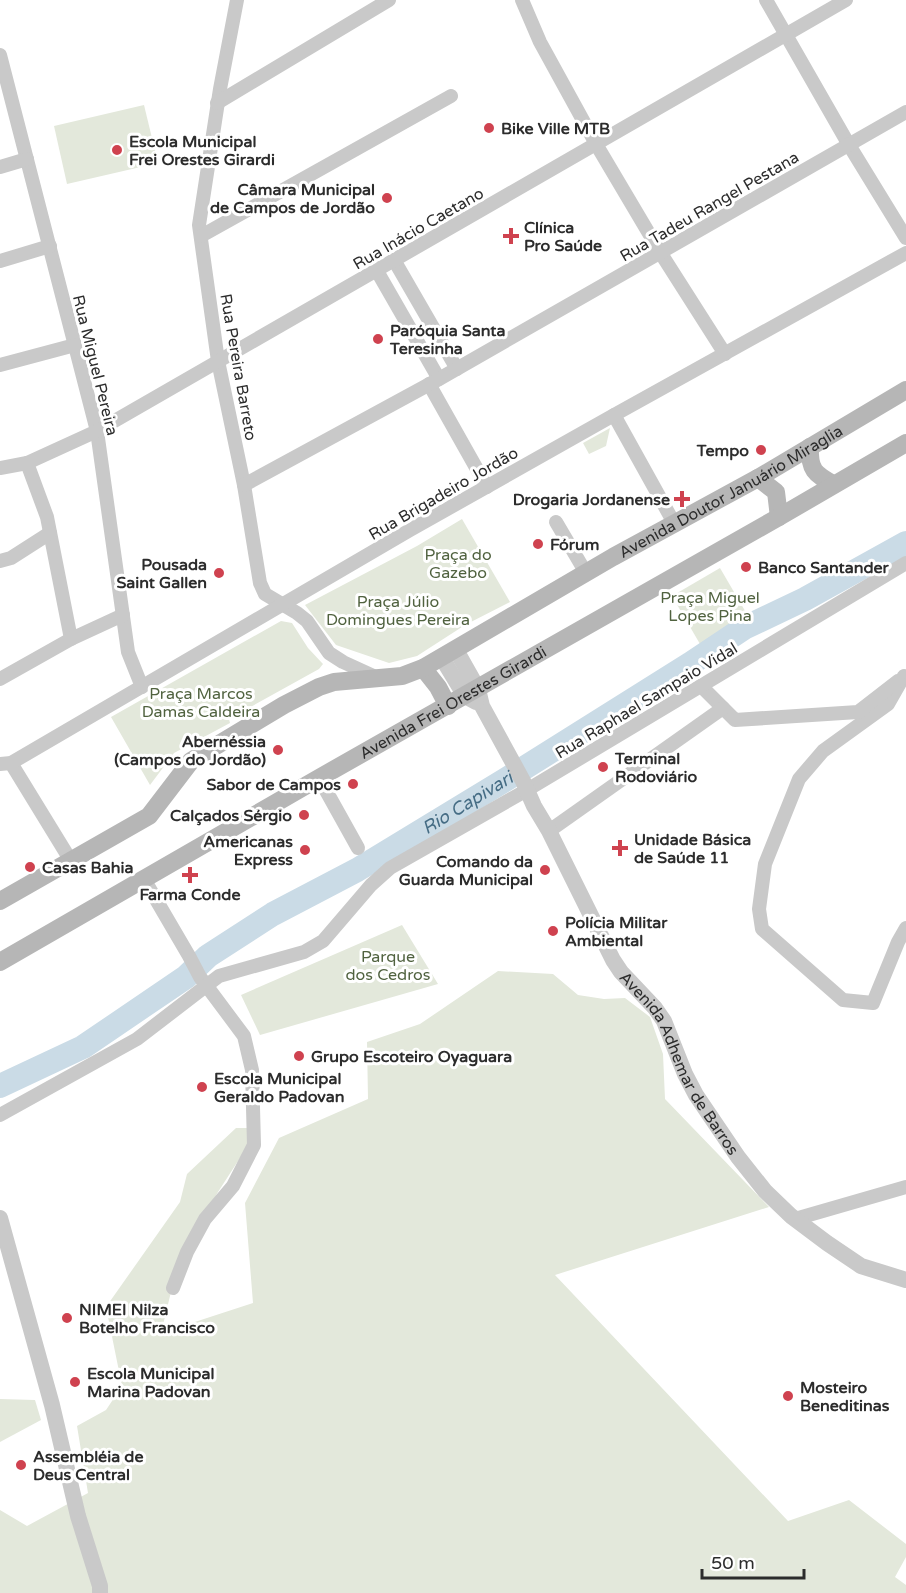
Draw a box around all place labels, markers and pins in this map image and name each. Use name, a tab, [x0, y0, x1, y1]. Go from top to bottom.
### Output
place label: Bike Ville MTB	[501, 119, 610, 139]
marker: Bike Ville MTB	[482, 121, 496, 135]
place label: Escola Municipal Frei Orestes Girardi	[129, 132, 275, 170]
marker: Escola Municipal Frei Orestes Girardi	[110, 143, 124, 157]
place label: Câmara Municipal de Campos de Jordão	[210, 180, 375, 218]
marker: Câmara Municipal de Campos de Jordão	[380, 191, 394, 205]
place label: Clínica Pro Saúde	[524, 218, 602, 256]
marker: Clínica Pro Saúde	[502, 227, 520, 245]
place label: Paróquia Santa Teresinha	[389, 321, 505, 359]
marker: Paróquia Santa Teresinha	[371, 332, 385, 346]
place label: Tempo	[696, 441, 749, 461]
marker: Tempo	[754, 443, 768, 457]
place label: Drogaria Jordanense	[513, 490, 670, 510]
marker: Drogaria Jordanense	[675, 492, 689, 506]
place label: Fórum	[550, 535, 599, 555]
marker: Fórum	[531, 537, 545, 551]
place label: Pousada Saint Gallen	[116, 555, 207, 593]
place label: Banco Santander	[758, 558, 890, 578]
marker: Banco Santander	[739, 560, 753, 574]
marker: Pousada Saint Gallen	[212, 566, 226, 580]
place label: Abernéssia (Campos do Jordão)	[114, 732, 266, 770]
marker: Abernéssia (Campos do Jordão)	[271, 743, 285, 757]
place label: Terminal Rodoviário	[614, 749, 697, 787]
marker: Terminal Rodoviário	[596, 760, 610, 774]
place label: Sabor de Campos	[206, 775, 341, 795]
marker: Sabor de Campos	[346, 777, 360, 791]
place label: Calçados Sérgio	[170, 806, 292, 826]
marker: Calçados Sérgio	[297, 808, 311, 822]
place label: Unidade Básica de Saúde 11	[634, 830, 751, 868]
place label: Americanas Express	[203, 832, 293, 870]
marker: Unidade Básica de Saúde 11	[611, 839, 629, 857]
marker: Americanas Express	[298, 843, 312, 857]
place label: Comando da Guarda Municipal	[399, 852, 533, 890]
place label: Casas Bahia	[42, 858, 133, 878]
marker: Casas Bahia	[23, 860, 37, 874]
marker: Comando da Guarda Municipal	[538, 863, 552, 877]
marker: Farma Conde	[183, 868, 197, 882]
place label: Farma Conde	[140, 885, 240, 905]
place label: Polícia Militar Ambiental	[565, 913, 668, 951]
marker: Polícia Militar Ambiental	[546, 924, 560, 938]
place label: Grupo Escoteiro Oyaguara	[311, 1047, 512, 1067]
marker: Grupo Escoteiro Oyaguara	[292, 1049, 306, 1063]
place label: Escola Municipal Geraldo Padovan	[214, 1069, 344, 1107]
marker: Escola Municipal Geraldo Padovan	[195, 1080, 209, 1094]
place label: NIMEI Nilza Botelho Francisco	[79, 1300, 215, 1338]
marker: NIMEI Nilza Botelho Francisco	[60, 1311, 74, 1325]
place label: Escola Municipal Marina Padovan	[87, 1364, 214, 1402]
marker: Escola Municipal Marina Padovan	[68, 1375, 82, 1389]
place label: Mosteiro Beneditinas	[800, 1378, 890, 1416]
marker: Mosteiro Beneditinas	[781, 1389, 795, 1403]
place label: Assembléia de Deus Central	[33, 1447, 143, 1485]
marker: Assembléia de Deus Central	[14, 1458, 28, 1472]

